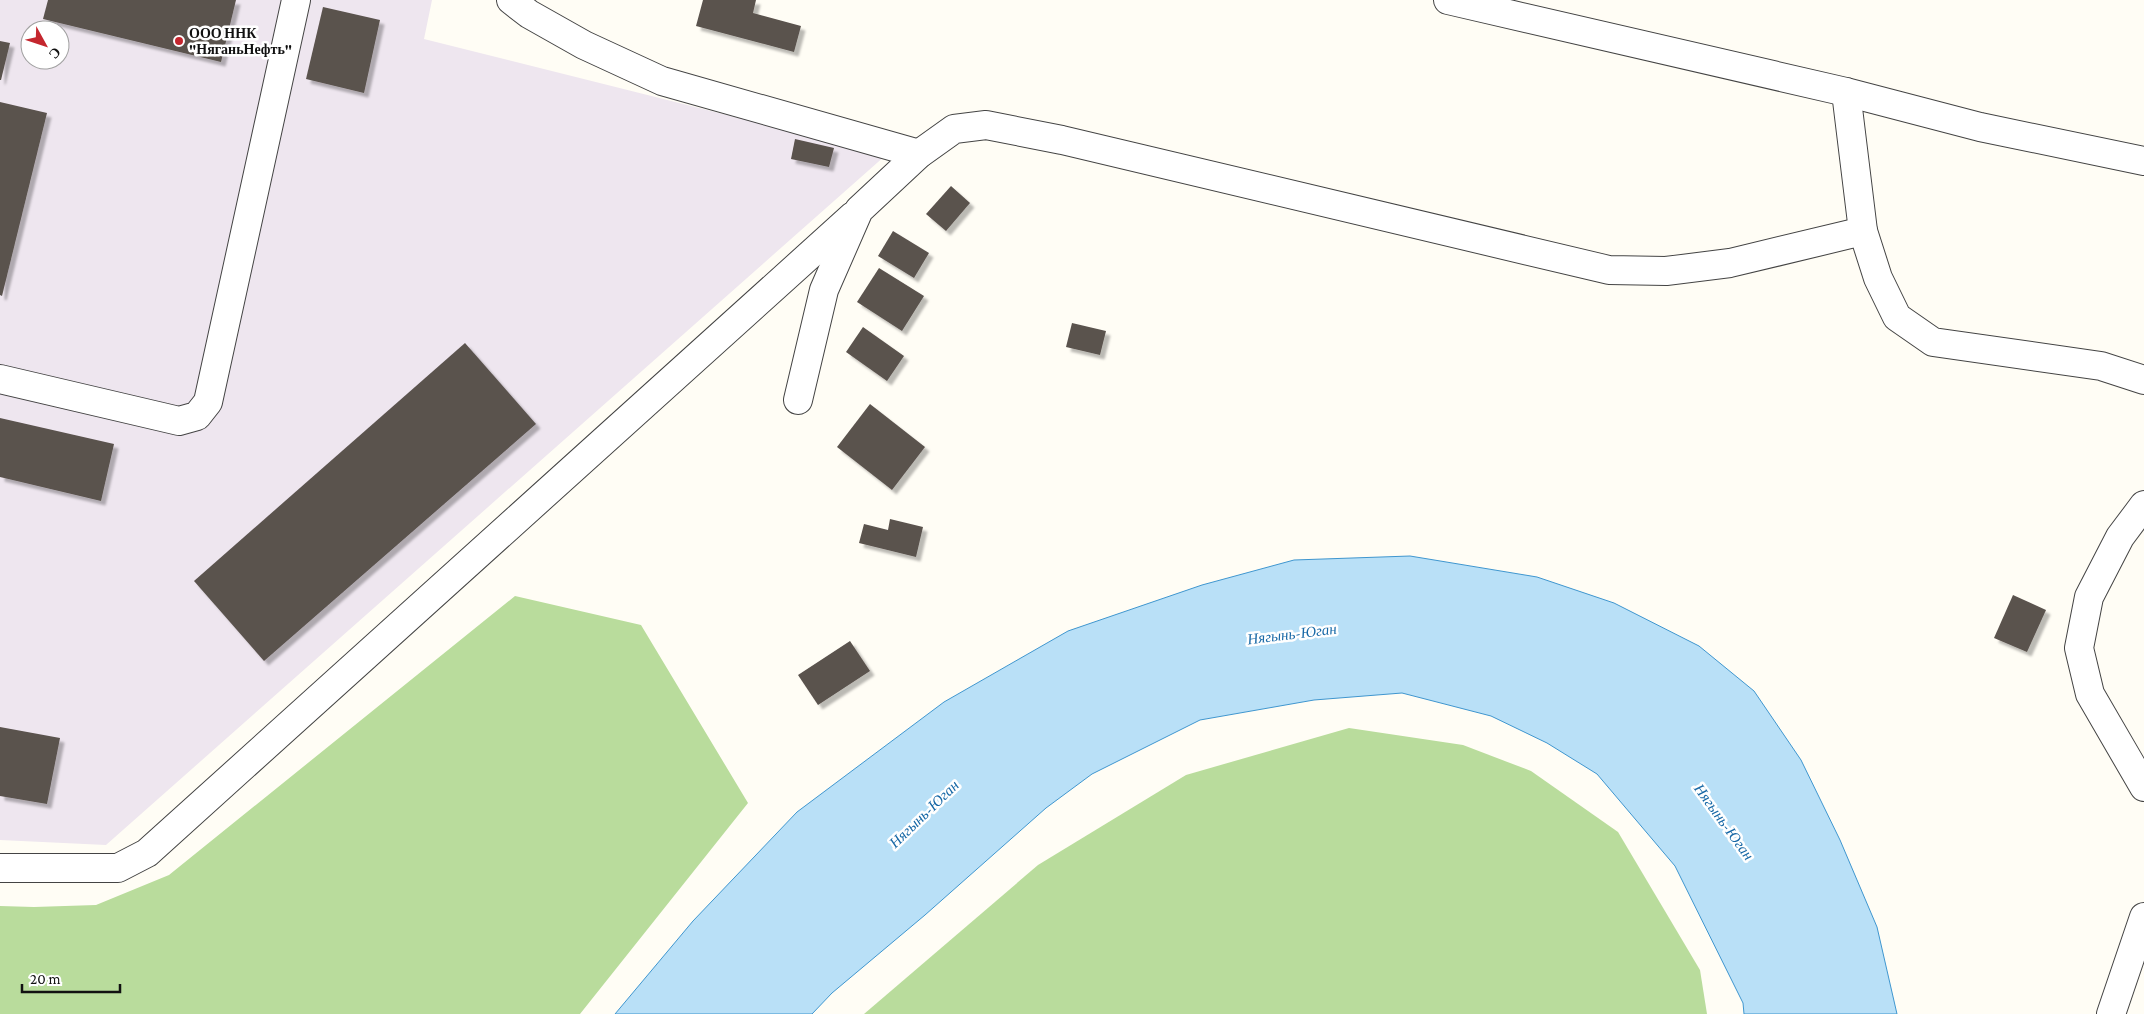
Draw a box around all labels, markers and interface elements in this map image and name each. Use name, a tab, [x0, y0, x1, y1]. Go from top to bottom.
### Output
north arrow	[20, 20, 70, 70]
place label: ООО ННК "НяганьНефть"	[189, 25, 292, 57]
marker: ООО ННК "НяганьНефть"	[173, 35, 185, 47]
text: С	[46, 44, 64, 62]
water label: Нягынь-Юган	[1245, 621, 1338, 648]
water label: Нягынь-Юган	[885, 777, 962, 852]
water label: Нягынь-Юган	[1691, 780, 1757, 863]
scale bar	[22, 962, 120, 994]
text: 20 m	[30, 971, 61, 987]

